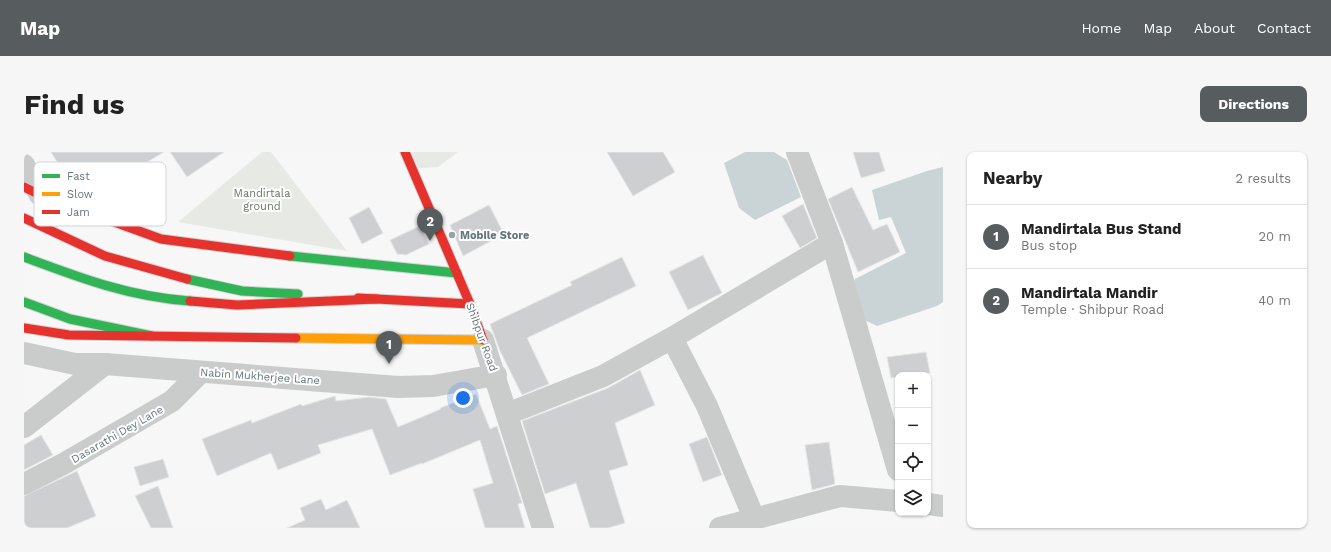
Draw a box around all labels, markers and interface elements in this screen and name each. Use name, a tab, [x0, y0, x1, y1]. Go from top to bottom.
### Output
text: Map	[20, 17, 60, 40]
text: Home	[1081, 20, 1121, 36]
text: Map	[1143, 20, 1172, 36]
text: About	[1194, 20, 1235, 36]
text: Contact	[1257, 20, 1311, 36]
button: Directions	[1200, 86, 1307, 122]
text: Find us	[24, 88, 124, 121]
legend	[34, 162, 166, 226]
text: Nearby	[983, 168, 1042, 188]
text: Fast	[67, 170, 90, 183]
text: 2 results	[1236, 171, 1291, 186]
park label: Mandirtala ground	[234, 187, 290, 213]
text: Slow	[67, 188, 93, 201]
text: Jam	[67, 206, 90, 219]
pin: 2	[417, 208, 443, 241]
text: Mandirtala Bus Stand	[1021, 220, 1181, 238]
place label: Mobile Store	[460, 229, 529, 242]
text: 1	[993, 229, 999, 244]
text: 20 m	[1259, 229, 1291, 244]
marker: Mobile Store	[447, 230, 457, 240]
text: Bus stop	[1021, 238, 1077, 253]
text: Mandirtala Mandir	[1021, 284, 1158, 302]
text: 2	[992, 293, 1000, 308]
text: 40 m	[1258, 293, 1291, 308]
street label: Shibpur Road	[463, 301, 500, 373]
text: Temple · Shibpur Road	[1021, 302, 1164, 317]
pin: 1	[376, 331, 402, 364]
street label: Nabin Mukherjee Lane	[200, 366, 320, 387]
map controls	[895, 372, 931, 516]
button: +	[895, 372, 931, 408]
your location	[453, 388, 473, 408]
street label: Dasarathi Dey Lane	[69, 403, 165, 466]
button: −	[895, 408, 931, 444]
button: locate	[895, 444, 931, 480]
button: layers	[895, 480, 931, 516]

